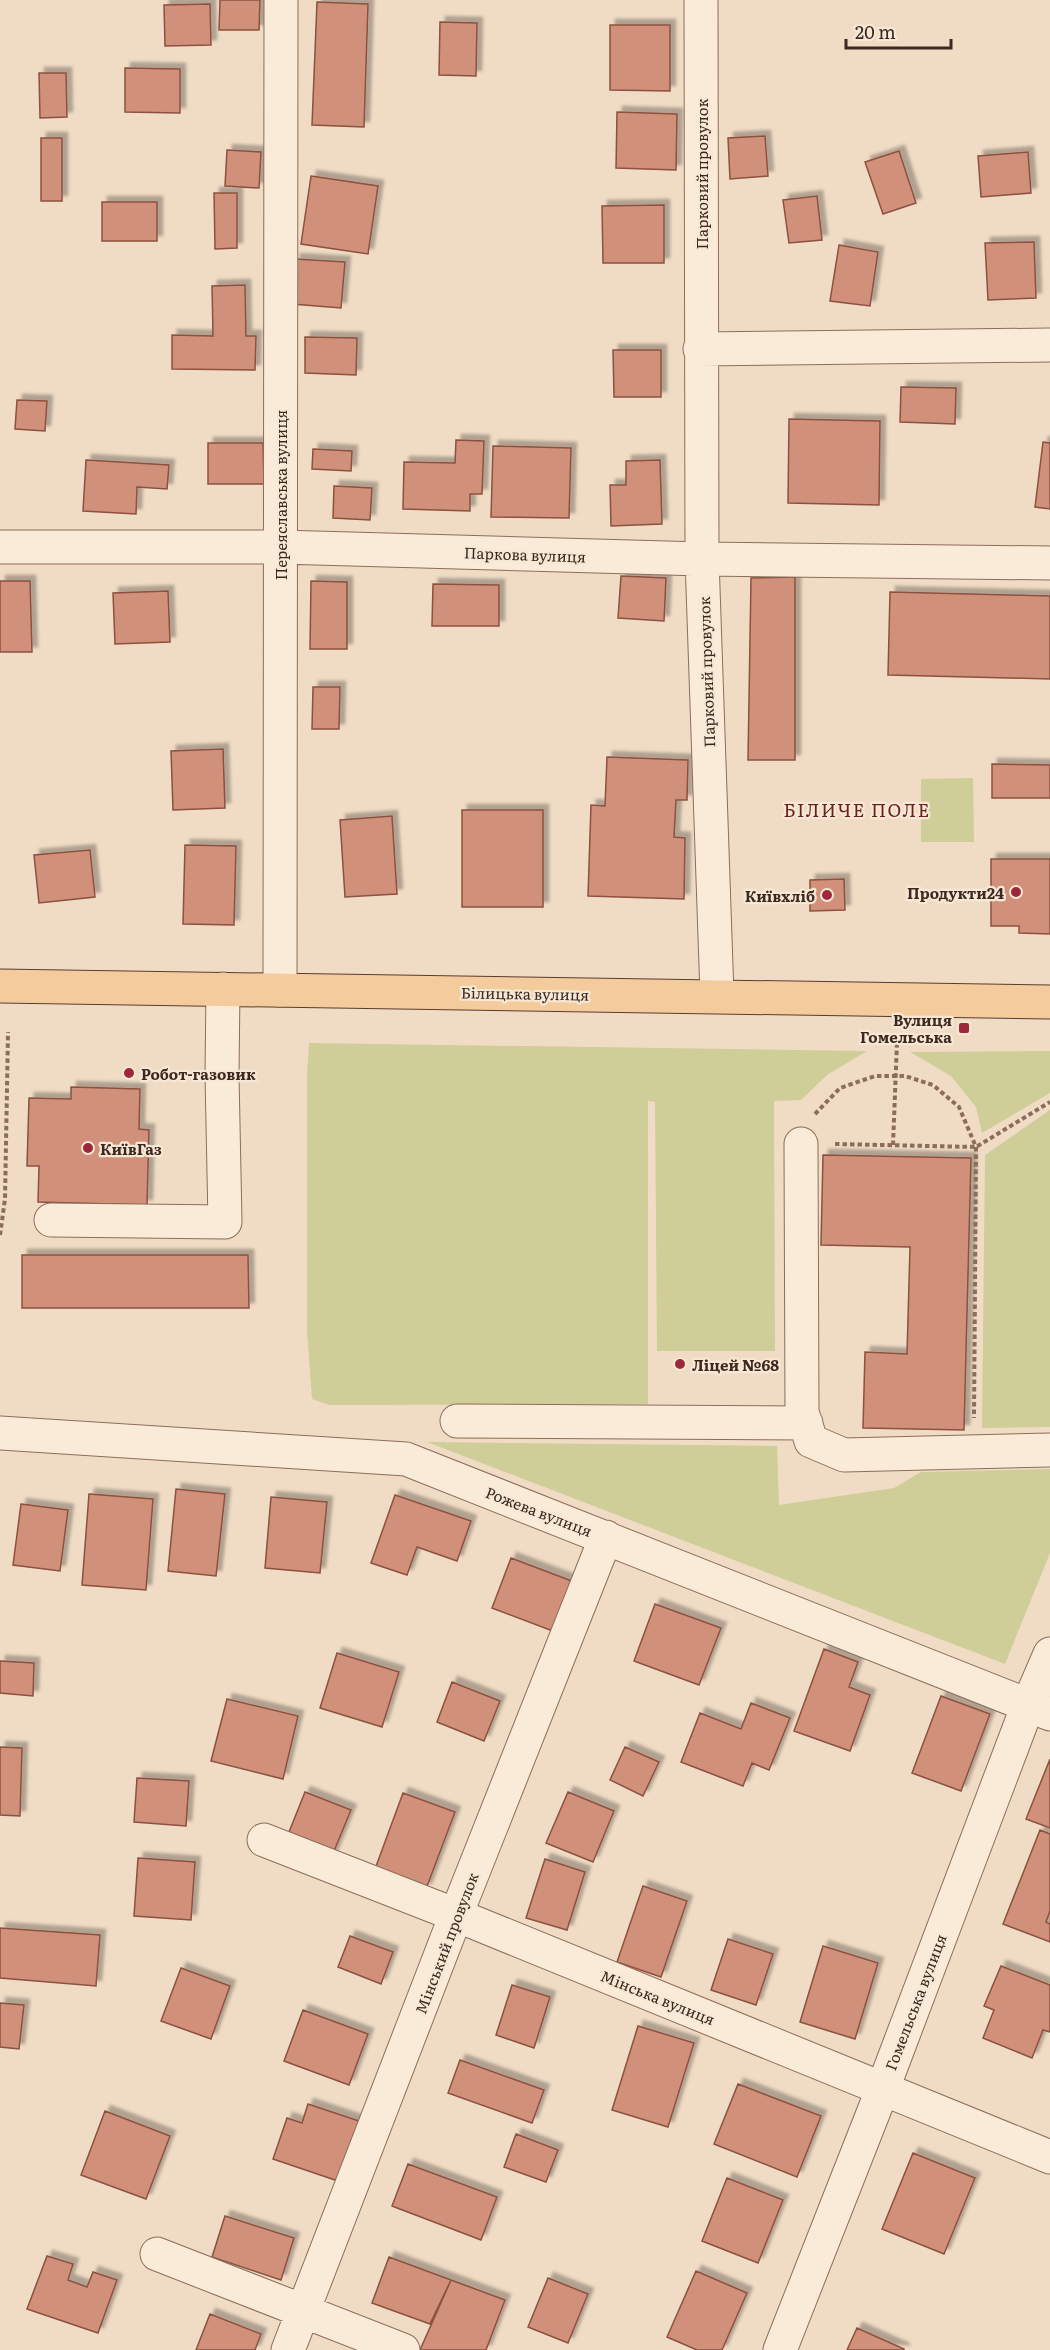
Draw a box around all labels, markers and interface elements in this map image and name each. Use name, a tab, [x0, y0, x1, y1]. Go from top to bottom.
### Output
scale bar	[846, 12, 951, 50]
text: 20 m	[855, 18, 896, 45]
street label: Парковий провулок	[690, 98, 713, 249]
street label: Переяславська вулиця	[269, 410, 292, 580]
street label: Паркова вулиця	[464, 540, 586, 568]
street label: Парковий провулок	[692, 596, 720, 748]
district label: БІЛИЧЕ ПОЛЕ	[783, 796, 931, 823]
place label: Продукти24	[907, 881, 1004, 904]
place label: Київхліб	[745, 884, 815, 907]
marker: Продукти24	[1009, 885, 1023, 899]
marker: Київхліб	[820, 888, 834, 902]
street label: Білицька вулиця	[461, 980, 589, 1006]
place label: Вулиця Гомельська	[860, 1008, 952, 1048]
marker: Вулиця Гомельська	[957, 1021, 971, 1035]
place label: Робот-газовик	[141, 1062, 256, 1085]
marker: Робот-газовик	[122, 1066, 136, 1080]
place label: КиївГаз	[100, 1137, 162, 1160]
marker: КиївГаз	[81, 1141, 95, 1155]
place label: Ліцей №68	[692, 1353, 779, 1376]
marker: Ліцей №68	[673, 1357, 687, 1371]
street label: Рожева вулиця	[482, 1480, 596, 1542]
street label: Мінський провулок	[408, 1869, 484, 2017]
street label: Гомельська вулиця	[878, 1930, 952, 2074]
street label: Мінська вулиця	[597, 1964, 719, 2030]

